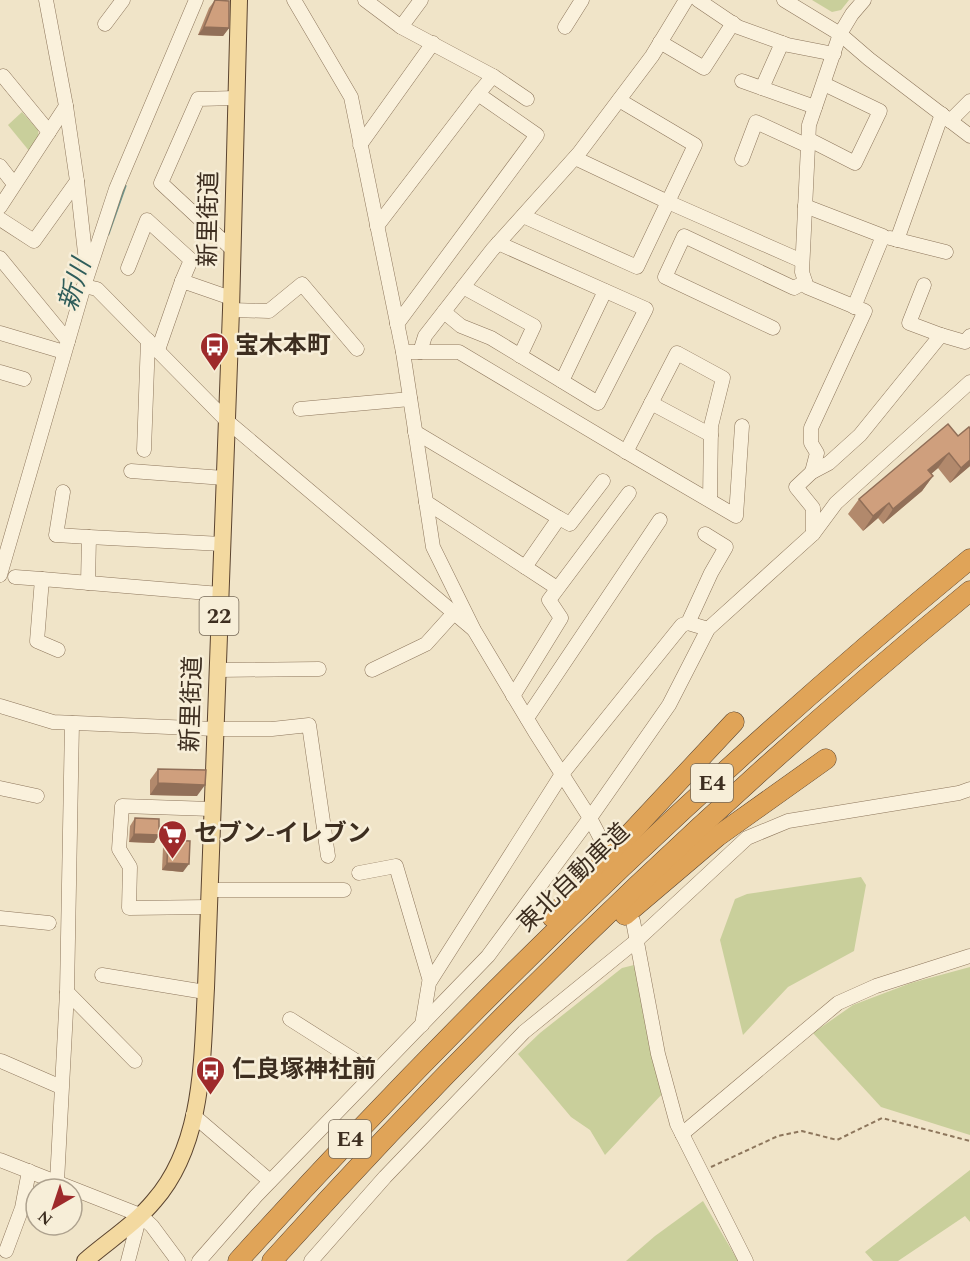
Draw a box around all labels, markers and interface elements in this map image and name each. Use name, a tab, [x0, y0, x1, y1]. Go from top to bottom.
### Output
street label: 新里街道	[190, 171, 228, 267]
water label: 新川	[48, 251, 103, 316]
place label: 宝木本町	[235, 328, 331, 364]
bus stop icon: 宝木本町	[198, 330, 230, 372]
road number: 22	[200, 597, 238, 635]
street label: 新里街道	[172, 655, 212, 753]
road number: E4	[691, 764, 733, 802]
street label: 東北自動車道	[510, 815, 638, 941]
place label: セブン-イレブン	[194, 816, 371, 852]
supermarket icon: セブン-イレブン	[157, 818, 189, 860]
place label: 仁良塚神社前	[232, 1052, 376, 1088]
bus stop icon: 仁良塚神社前	[195, 1054, 227, 1096]
road number: E4	[329, 1120, 371, 1158]
north arrow	[24, 1177, 84, 1237]
text: N	[33, 1204, 58, 1231]

